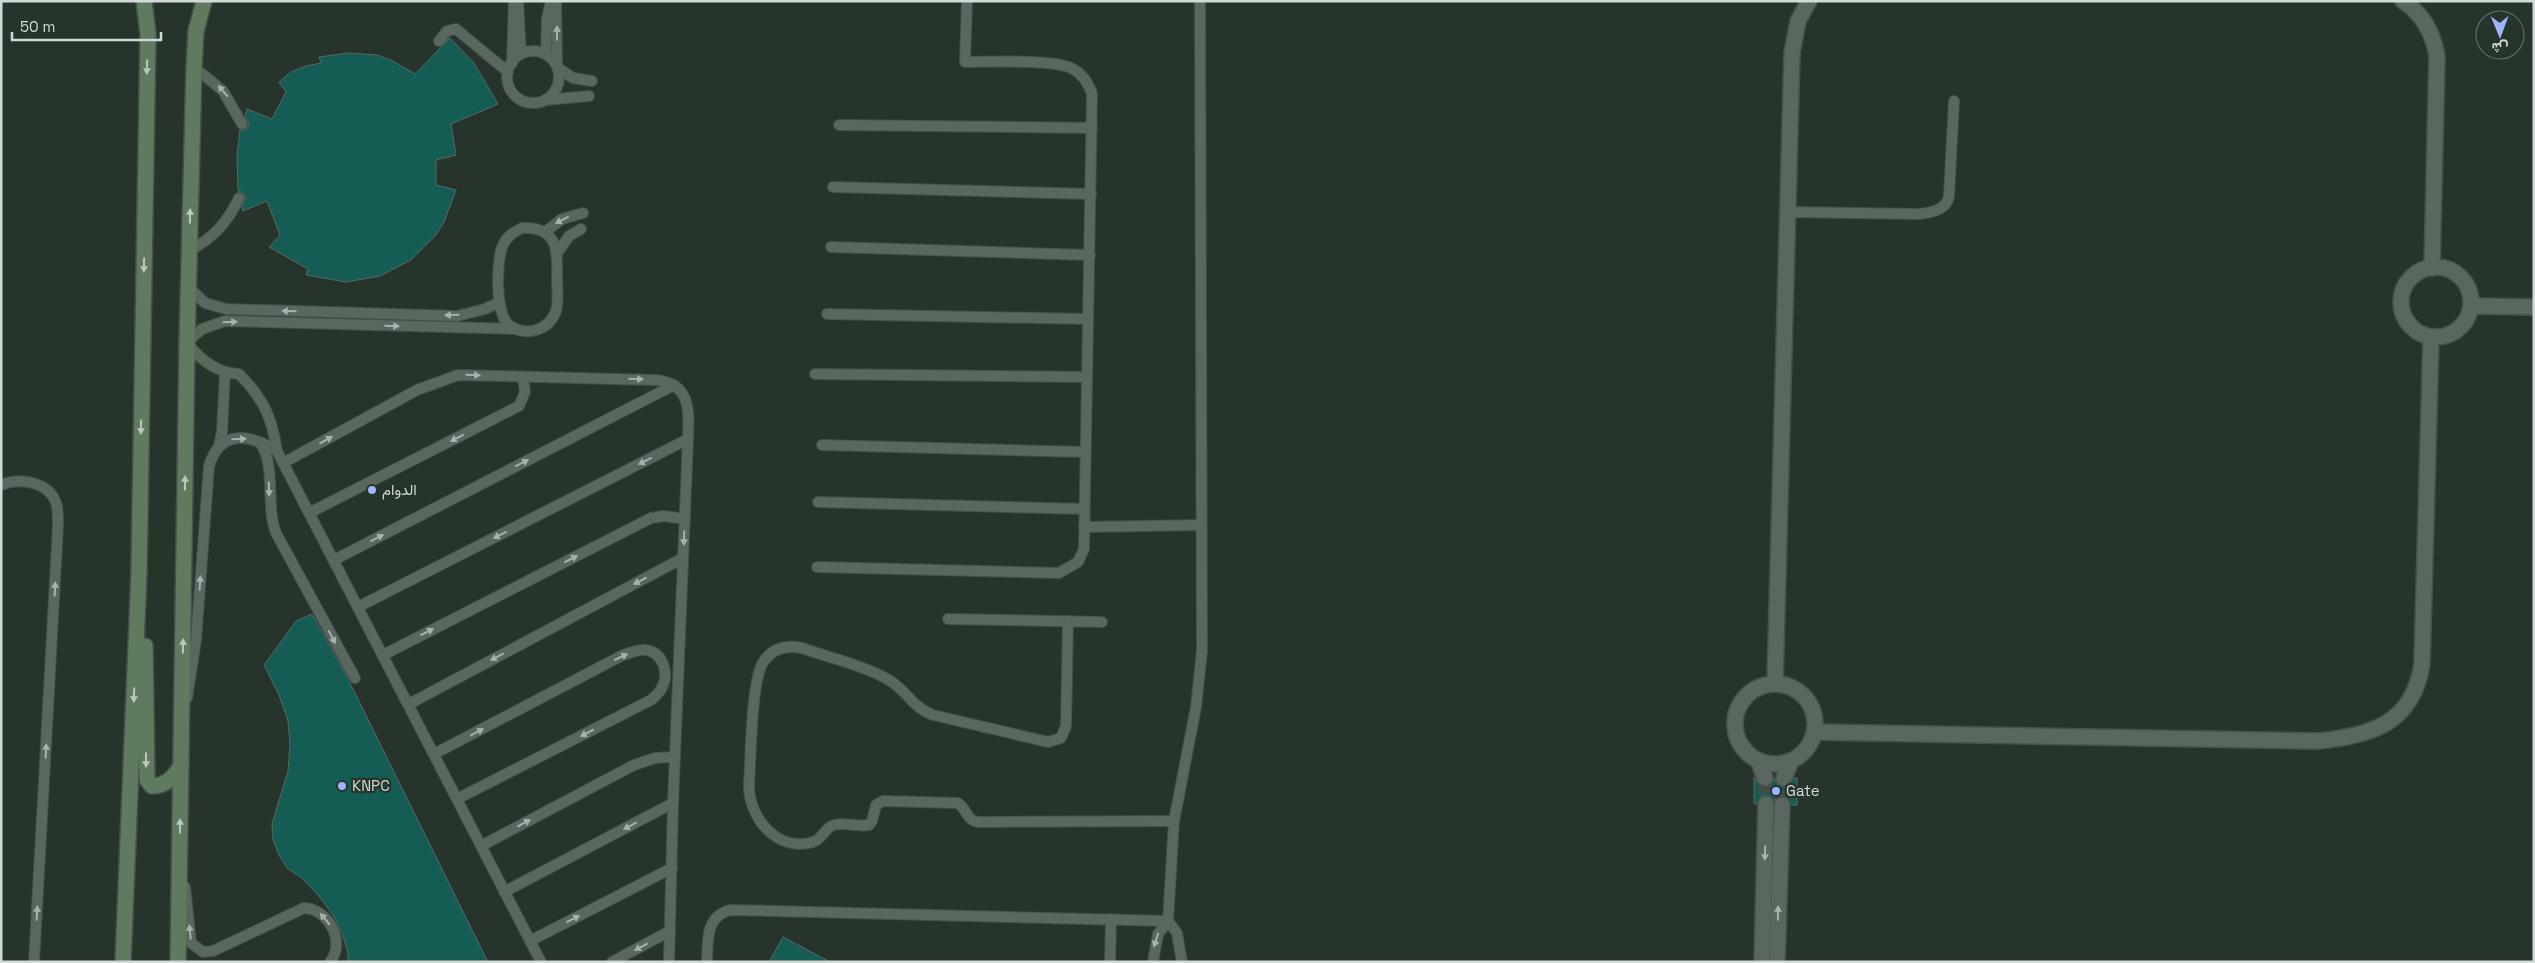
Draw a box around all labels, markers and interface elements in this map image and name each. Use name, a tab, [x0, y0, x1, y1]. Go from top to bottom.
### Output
scale bar	[12, 10, 161, 42]
north arrow	[2475, 10, 2525, 60]
text: 50 m	[20, 17, 55, 36]
one-way arrow	[553, 25, 561, 41]
text: ش	[2491, 39, 2509, 57]
one-way arrow	[143, 60, 151, 76]
one-way arrow	[217, 85, 228, 98]
one-way arrow	[186, 207, 194, 223]
one-way arrow	[555, 216, 570, 224]
one-way arrow	[140, 257, 148, 273]
one-way arrow	[281, 307, 297, 315]
one-way arrow	[443, 312, 459, 320]
one-way arrow	[222, 318, 238, 326]
one-way arrow	[384, 322, 400, 330]
one-way arrow	[465, 371, 481, 379]
one-way arrow	[628, 376, 644, 384]
one-way arrow	[137, 420, 145, 436]
one-way arrow	[449, 434, 464, 442]
one-way arrow	[232, 435, 248, 443]
one-way arrow	[319, 435, 333, 444]
one-way arrow	[638, 457, 652, 465]
one-way arrow	[515, 459, 529, 467]
one-way arrow	[181, 475, 189, 491]
place label: الدوام	[382, 480, 417, 500]
one-way arrow	[265, 481, 273, 497]
marker: الدوام	[366, 484, 378, 496]
one-way arrow	[679, 530, 687, 546]
one-way arrow	[493, 531, 507, 539]
one-way arrow	[370, 534, 385, 542]
one-way arrow	[564, 555, 579, 563]
one-way arrow	[197, 575, 205, 591]
one-way arrow	[633, 577, 647, 585]
one-way arrow	[51, 580, 59, 596]
one-way arrow	[419, 628, 434, 636]
one-way arrow	[328, 629, 336, 644]
one-way arrow	[179, 637, 187, 653]
one-way arrow	[614, 652, 628, 660]
one-way arrow	[489, 653, 504, 661]
one-way arrow	[130, 687, 138, 703]
one-way arrow	[470, 728, 484, 736]
one-way arrow	[580, 729, 594, 737]
one-way arrow	[42, 743, 50, 759]
one-way arrow	[142, 753, 150, 769]
place label: KNPC	[352, 776, 390, 795]
marker: KNPC	[336, 780, 348, 792]
place label: Gate	[1786, 781, 1820, 800]
marker: Gate	[1770, 785, 1782, 797]
one-way arrow	[176, 817, 184, 833]
one-way arrow	[517, 819, 531, 827]
one-way arrow	[623, 822, 637, 830]
one-way arrow	[1761, 845, 1769, 861]
one-way arrow	[33, 905, 41, 921]
one-way arrow	[1775, 905, 1783, 921]
one-way arrow	[319, 912, 330, 925]
one-way arrow	[566, 915, 580, 923]
one-way arrow	[186, 924, 194, 940]
one-way arrow	[1152, 932, 1160, 947]
one-way arrow	[634, 942, 648, 951]

